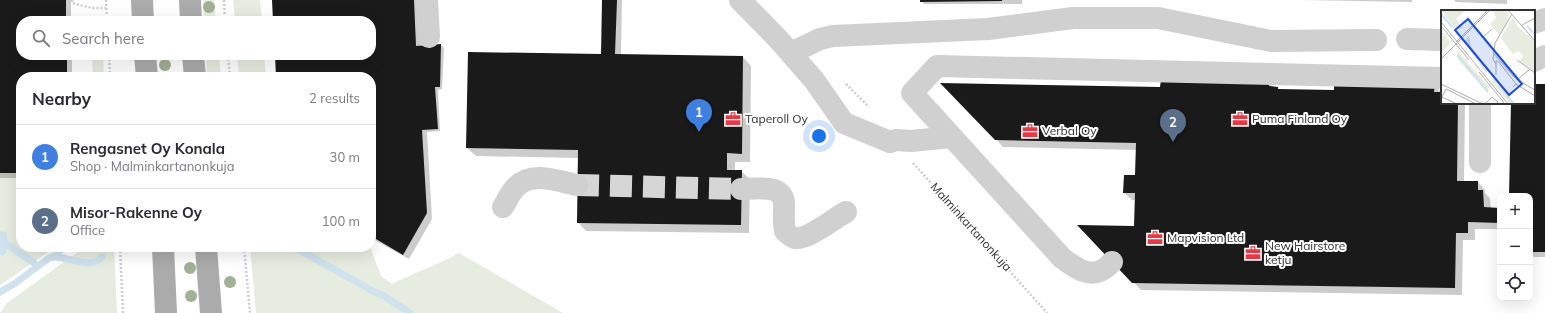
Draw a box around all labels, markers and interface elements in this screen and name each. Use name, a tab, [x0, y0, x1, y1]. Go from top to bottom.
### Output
inset map	[1441, 10, 1535, 104]
search box	[16, 16, 376, 60]
icon: search	[30, 27, 52, 49]
text: Search here	[62, 29, 144, 48]
text: Nearby	[32, 88, 91, 109]
text: 2 results	[309, 90, 360, 106]
pin: 1	[686, 99, 712, 132]
pin: 2	[1160, 109, 1186, 142]
office icon: Taperoll Oy	[724, 110, 742, 128]
office icon: Puma Finland Oy	[1231, 110, 1249, 128]
place label: Taperoll Oy	[745, 111, 808, 126]
place label: Puma Finland Oy	[1252, 111, 1348, 126]
office icon: Verbal Oy	[1021, 122, 1039, 140]
place label: Verbal Oy	[1042, 123, 1097, 138]
your location	[809, 126, 829, 146]
text: Rengasnet Oy Konala	[70, 139, 225, 158]
text: 1	[41, 149, 49, 165]
text: 30 m	[330, 149, 360, 165]
text: Shop · Malminkartanonkuja	[70, 158, 235, 174]
street label: Malminkartanonkuja	[928, 179, 1015, 274]
map controls	[1497, 193, 1533, 301]
button: +	[1497, 193, 1533, 229]
text: Misor-Rakenne Oy	[70, 203, 202, 222]
text: 2	[41, 213, 49, 229]
text: 100 m	[322, 213, 360, 229]
text: Office	[70, 222, 105, 238]
office icon: Mapvision Ltd	[1146, 229, 1164, 247]
button: −	[1497, 229, 1533, 265]
place label: Mapvision Ltd	[1167, 230, 1244, 245]
place label: New Hairstore ketju	[1265, 238, 1345, 267]
office icon: New Hairstore ketju	[1244, 244, 1262, 262]
button: locate	[1497, 265, 1533, 301]

